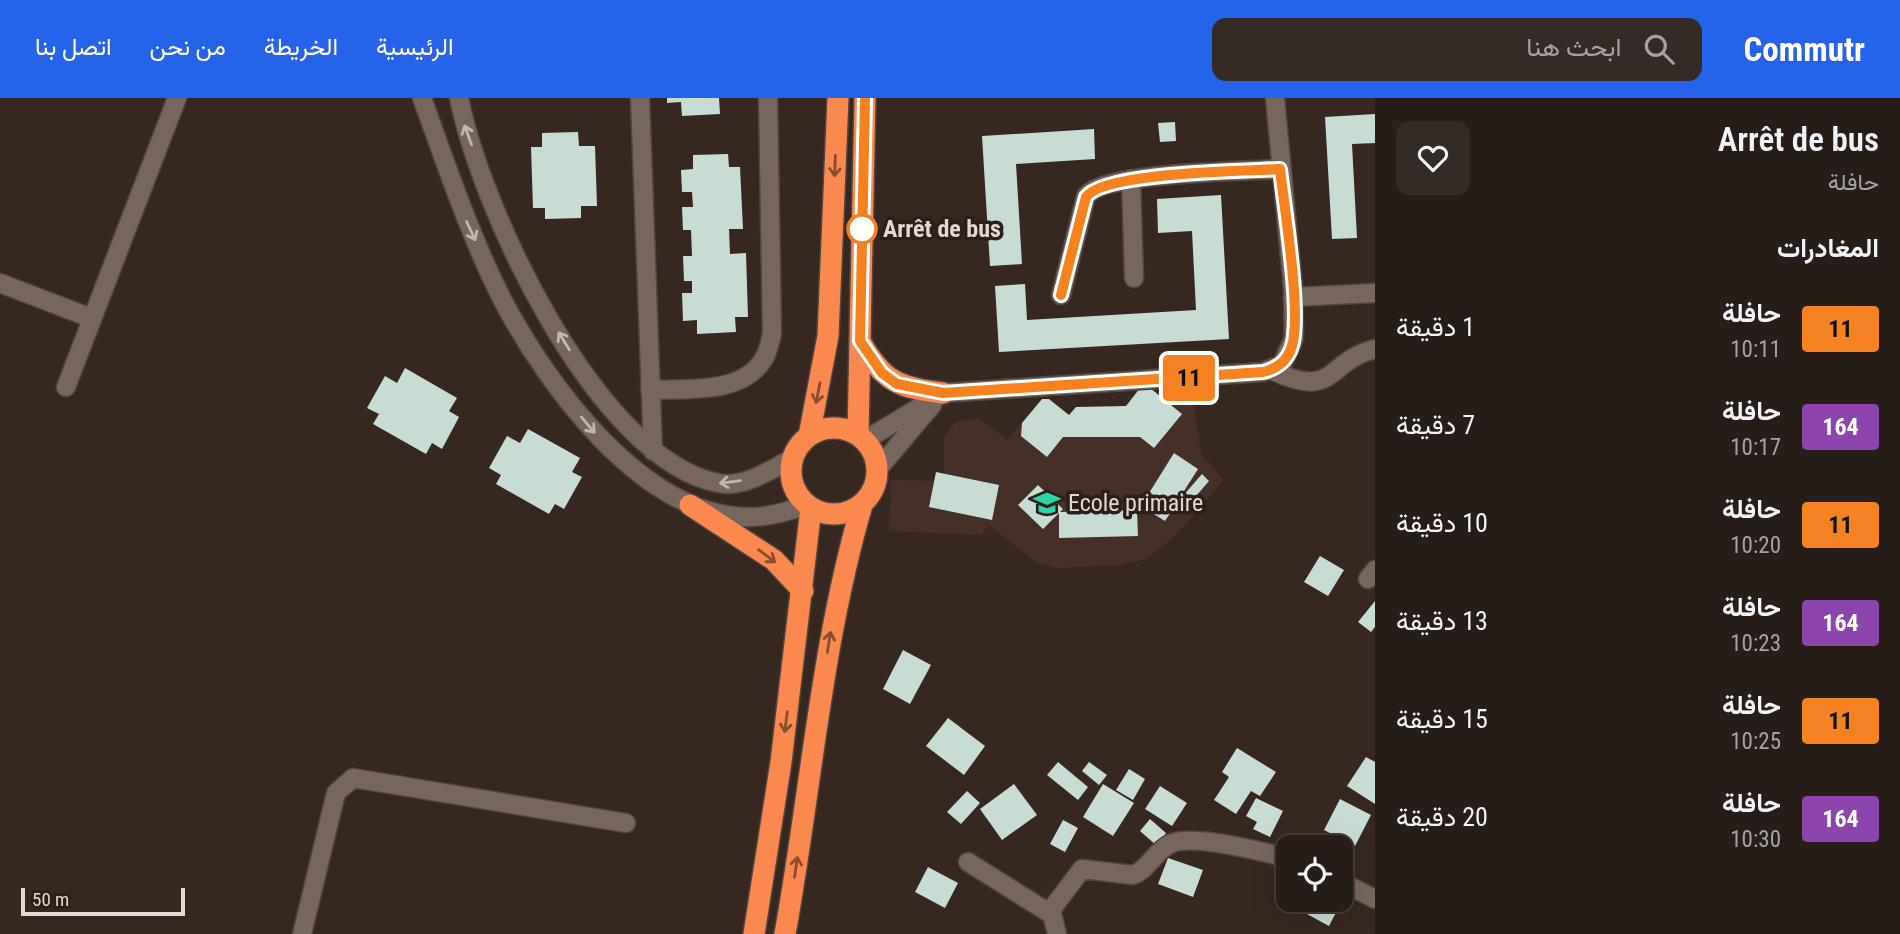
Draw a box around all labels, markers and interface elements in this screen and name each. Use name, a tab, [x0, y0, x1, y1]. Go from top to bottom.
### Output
search box	[1212, 18, 1702, 81]
icon: search	[1640, 30, 1678, 68]
text: Commutr	[1744, 30, 1865, 69]
text: ابحث هنا	[1526, 32, 1622, 62]
text: اتصل بنا	[35, 33, 112, 61]
text: من نحن	[150, 33, 226, 61]
text: الخريطة	[264, 33, 338, 61]
text: الرئيسية	[376, 33, 454, 61]
text: Arrêt de bus	[1718, 120, 1879, 159]
button: heart	[1396, 121, 1470, 195]
one-way arrow	[461, 125, 474, 147]
one-way arrow	[829, 154, 842, 177]
text: حافلة	[1828, 169, 1879, 196]
marker: Arrêt de bus	[847, 214, 877, 244]
place label: Arrêt de bus	[883, 215, 1001, 243]
one-way arrow	[465, 220, 478, 241]
text: المغادرات	[1777, 233, 1879, 263]
text: حافلة	[1722, 298, 1781, 328]
text: 1 دقيقة	[1396, 312, 1475, 342]
text: 11	[1828, 315, 1853, 343]
one-way arrow	[556, 332, 571, 351]
text: 10:11	[1730, 336, 1781, 363]
line badge: 11	[1158, 355, 1220, 401]
text: 11	[1177, 364, 1201, 392]
one-way arrow	[811, 381, 825, 404]
text: حافلة	[1722, 396, 1781, 426]
text: 7 دقيقة	[1396, 410, 1475, 440]
text: 164	[1822, 413, 1859, 441]
one-way arrow	[580, 415, 596, 433]
text: 10:17	[1730, 434, 1781, 461]
one-way arrow	[719, 476, 742, 489]
school or university icon: Ecole primaire	[1032, 488, 1062, 518]
place label: Ecole primaire	[1068, 489, 1203, 517]
text: حافلة	[1722, 494, 1781, 524]
text: 10 دقيقة	[1396, 508, 1488, 538]
text: 11	[1828, 511, 1853, 539]
text: 10:20	[1730, 532, 1781, 559]
one-way arrow	[758, 549, 776, 564]
text: حافلة	[1722, 592, 1781, 622]
text: 13 دقيقة	[1396, 606, 1488, 636]
text: 164	[1822, 609, 1859, 637]
text: 10:23	[1730, 630, 1781, 657]
one-way arrow	[823, 631, 836, 653]
text: حافلة	[1722, 690, 1781, 720]
text: 15 دقيقة	[1396, 704, 1488, 734]
text: 11	[1828, 707, 1853, 735]
one-way arrow	[780, 710, 793, 733]
text: 10:25	[1730, 728, 1781, 755]
text: حافلة	[1722, 788, 1781, 818]
text: 20 دقيقة	[1396, 802, 1488, 832]
text: 164	[1822, 805, 1859, 833]
text: 10:30	[1730, 826, 1781, 853]
map controls	[1276, 835, 1353, 912]
button: locate	[1276, 835, 1353, 912]
one-way arrow	[790, 856, 803, 879]
scale bar	[21, 885, 186, 917]
text: 50 m	[32, 888, 69, 911]

